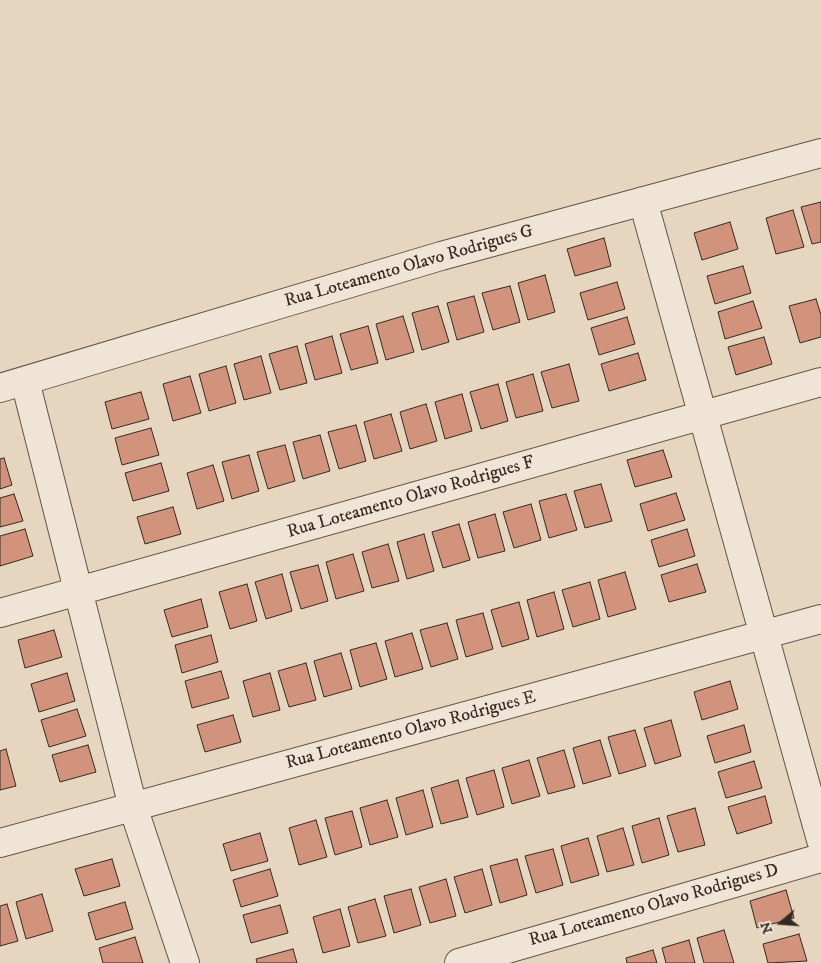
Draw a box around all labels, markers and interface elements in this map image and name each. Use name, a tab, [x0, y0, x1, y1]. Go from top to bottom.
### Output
street label: Rua Loteamento Olavo Rodrigues G	[282, 221, 536, 313]
street label: Rua Loteamento Olavo Rodrigues F	[285, 452, 537, 544]
street label: Rua Loteamento Olavo Rodrigues E	[284, 687, 538, 775]
street label: Rua Loteamento Olavo Rodrigues D	[527, 860, 781, 952]
north arrow	[756, 898, 806, 948]
text: N	[756, 919, 777, 936]

